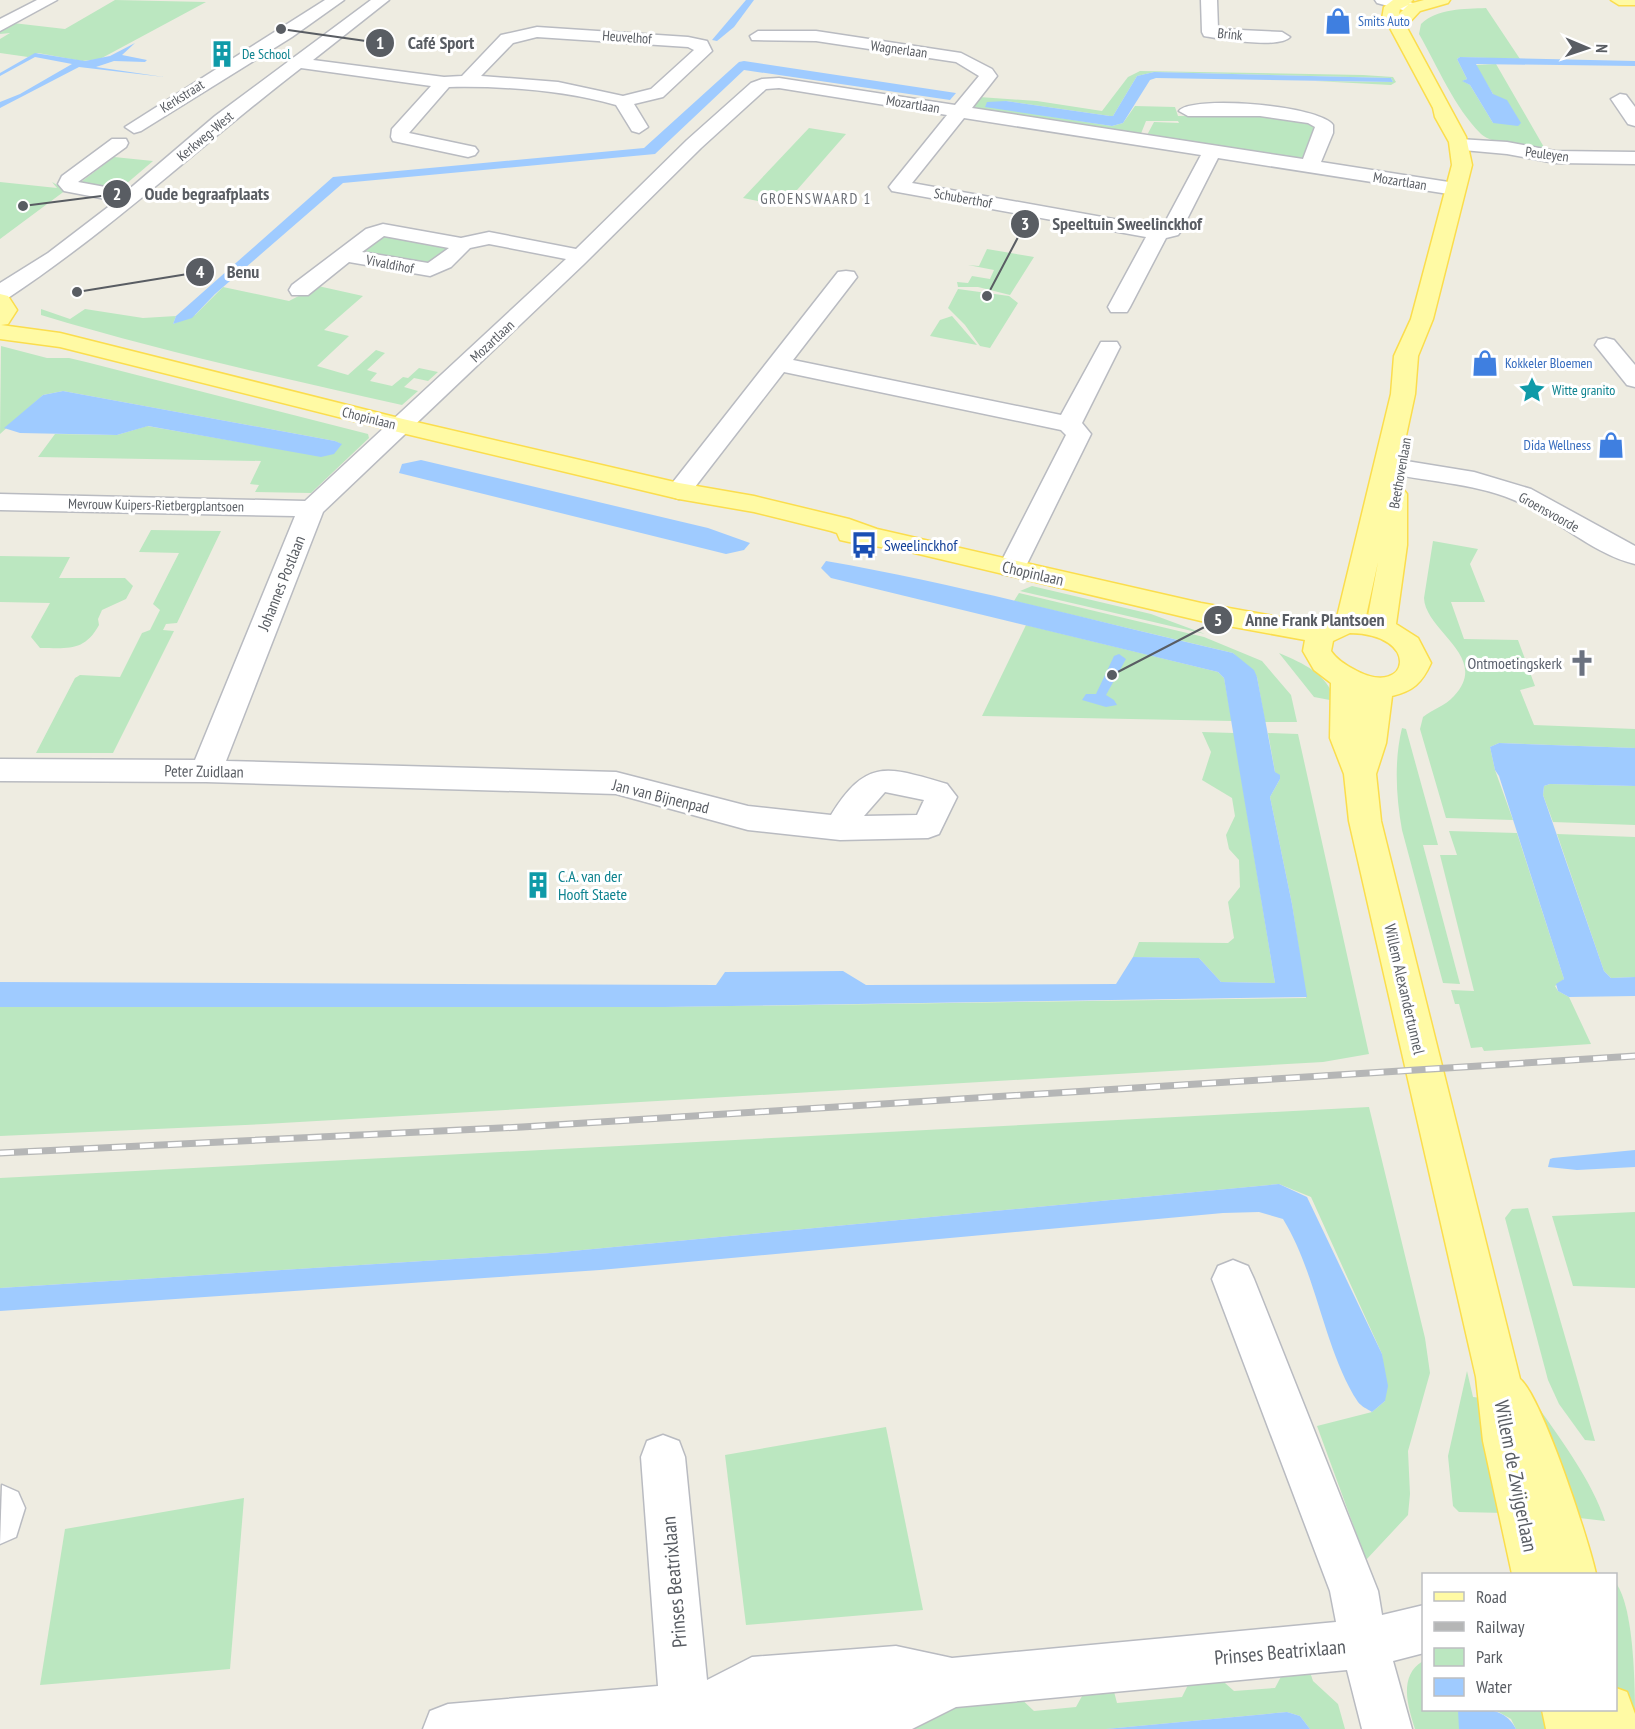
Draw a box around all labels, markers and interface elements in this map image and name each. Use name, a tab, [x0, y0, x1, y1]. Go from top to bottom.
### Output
shop icon: Smits Auto	[1323, 6, 1353, 36]
place label: Smits Auto	[1358, 12, 1410, 30]
north arrow	[1557, 18, 1617, 78]
street label: Brink	[1217, 24, 1244, 44]
callout: Café Sport	[365, 25, 486, 61]
street label: Heuvelhof	[602, 26, 653, 48]
text: 1	[376, 31, 384, 54]
text: Café Sport	[408, 31, 475, 54]
street label: Wagnerlaan	[870, 36, 928, 62]
building icon: De School	[207, 39, 237, 69]
text: N	[1592, 44, 1612, 53]
place label: De School	[242, 45, 291, 63]
street label: Kerkstraat	[157, 75, 208, 117]
street label: Mozartlaan	[885, 91, 941, 117]
street label: Kerkweg-West	[173, 107, 237, 165]
street label: Peuleyen	[1524, 142, 1570, 166]
street label: Mozartlaan	[1372, 168, 1428, 194]
callout: Oude begraafplaats	[102, 176, 281, 212]
text: 2	[113, 182, 121, 205]
text: Oude begraafplaats	[145, 182, 269, 205]
street label: Schuberthof	[933, 184, 994, 212]
district label: GROENSWAARD 1	[760, 189, 872, 208]
callout: Speeltuin Sweelinckhof	[1010, 206, 1213, 242]
text: 3	[1021, 212, 1029, 235]
text: Speeltuin Sweelinckhof	[1052, 212, 1203, 235]
street label: Vivaldihof	[363, 250, 416, 278]
callout: Benu	[185, 254, 271, 290]
text: 4	[196, 260, 205, 283]
text: Benu	[227, 260, 259, 283]
street label: Mozartlaan	[466, 316, 518, 366]
shop icon: Kokkeler Bloemen	[1470, 348, 1500, 378]
place label: Kokkeler Bloemen	[1505, 354, 1593, 372]
place icon: Witte granito	[1517, 375, 1547, 405]
place label: Witte granito	[1552, 381, 1615, 399]
street label: Chopinlaan	[340, 403, 398, 433]
shop icon: Dida Wellness	[1596, 430, 1626, 460]
street label: Beethovenlaan	[1385, 436, 1415, 510]
place label: Dida Wellness	[1524, 436, 1591, 454]
street label: Groensvoorde	[1515, 488, 1583, 536]
street label: Mevrouw Kuipers-Rietbergplantsoen	[68, 494, 244, 516]
bus stop icon: Sweelinckhof	[849, 530, 879, 560]
street label: Johannes Postlaan	[252, 533, 309, 634]
place label: Sweelinckhof	[884, 535, 958, 555]
street label: Chopinlaan	[1000, 556, 1066, 590]
callout: Anne Frank Plantsoen	[1203, 602, 1397, 638]
text: 5	[1214, 608, 1222, 631]
text: Anne Frank Plantsoen	[1244, 608, 1385, 631]
church icon: Ontmoetingskerk	[1567, 648, 1597, 678]
place label: Ontmoetingskerk	[1467, 653, 1563, 673]
street label: Peter Zuidlaan	[164, 760, 244, 782]
street label: Jan van Bijnenpad	[610, 774, 712, 818]
place label: C.A. van der Hooft Staete	[558, 866, 627, 904]
building icon: C.A. van der Hooft Staete	[523, 870, 553, 900]
street label: Willem Alexandertunnel	[1380, 922, 1430, 1056]
street label: Willem de Zwijgerlaan	[1489, 1398, 1543, 1554]
street label: Prinses Beatrixlaan	[655, 1515, 693, 1649]
legend	[1422, 1573, 1617, 1711]
text: Road	[1476, 1585, 1507, 1608]
text: Railway	[1476, 1615, 1525, 1638]
street label: Prinses Beatrixlaan	[1213, 1633, 1347, 1671]
text: Park	[1476, 1645, 1503, 1668]
text: Water	[1476, 1675, 1512, 1698]

